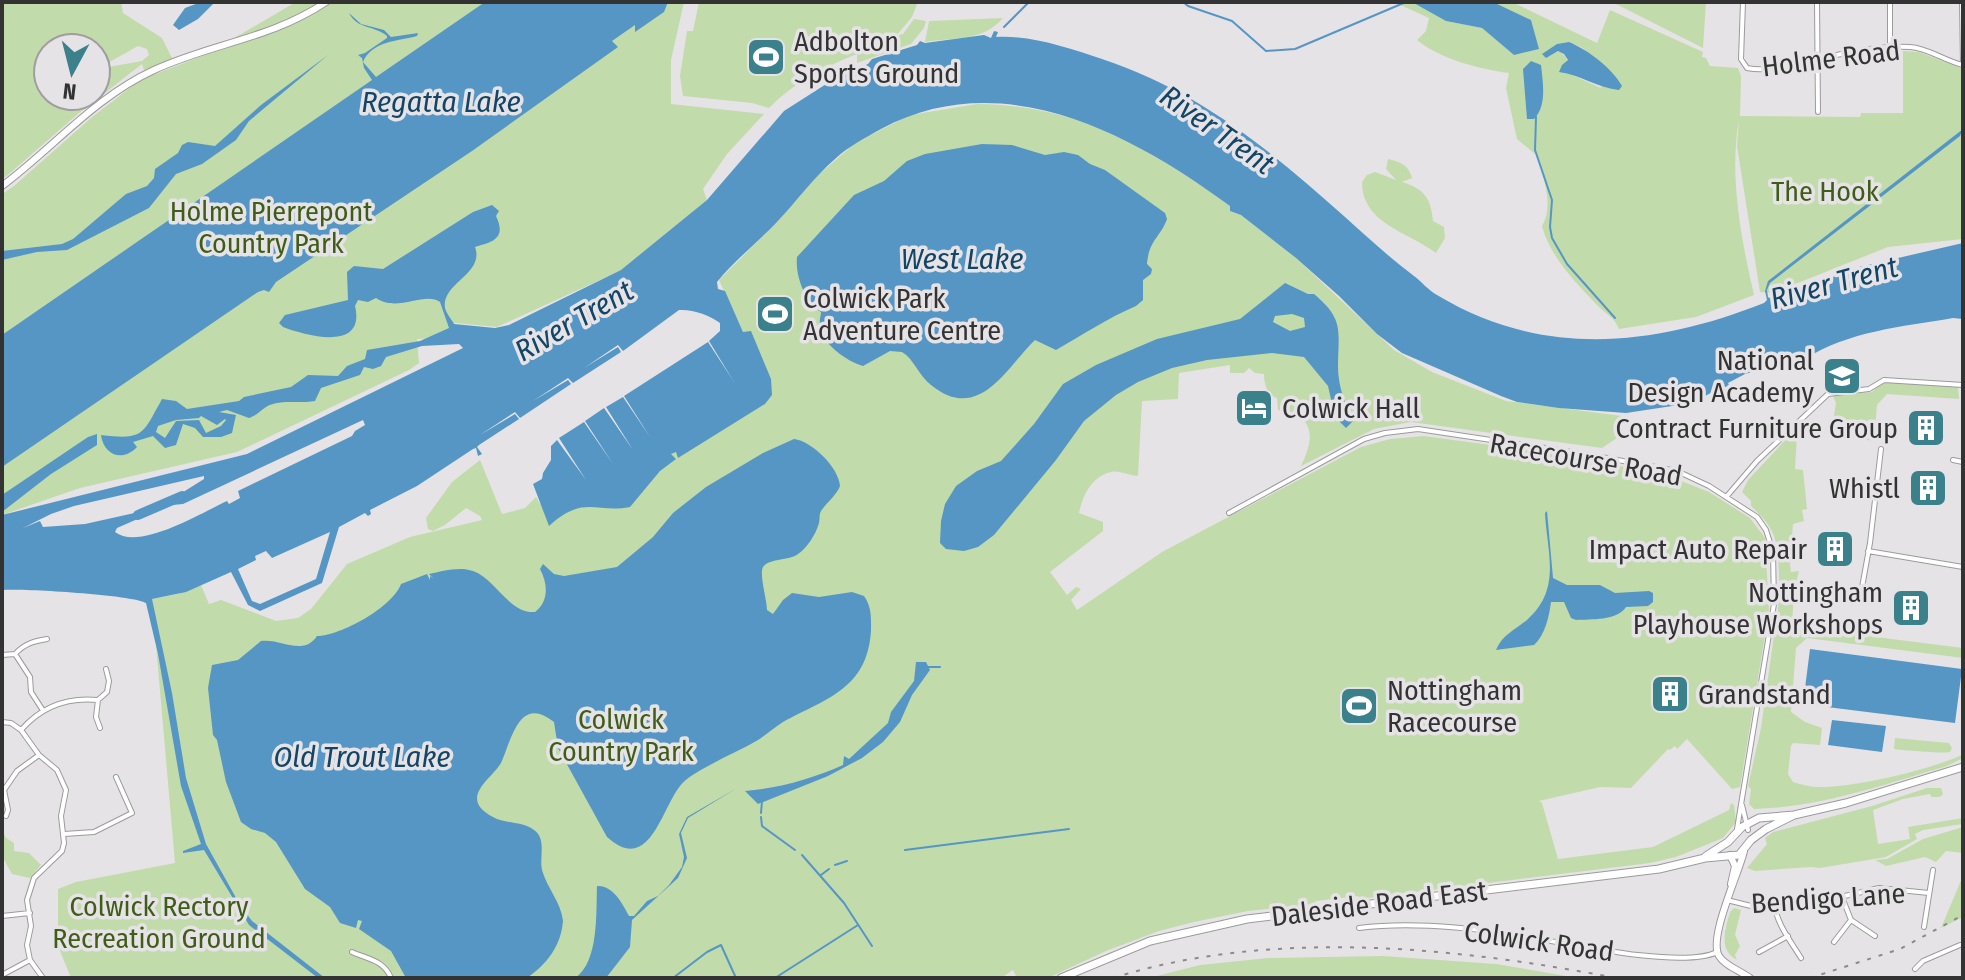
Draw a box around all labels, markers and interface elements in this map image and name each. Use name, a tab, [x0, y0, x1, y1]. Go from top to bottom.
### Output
place label: Adbolton Sports Ground	[794, 25, 959, 90]
north arrow	[32, 32, 112, 112]
street label: Holme Road	[1760, 34, 1902, 83]
sports icon: Adbolton Sports Ground	[745, 36, 787, 78]
text: N	[61, 77, 78, 106]
water label: River Trent	[1153, 78, 1281, 182]
water label: Regatta Lake	[361, 84, 521, 120]
park label: The Hook	[1771, 175, 1880, 208]
park label: Holme Pierrepont Country Park	[170, 195, 373, 260]
water label: West Lake	[901, 241, 1023, 277]
water label: River Trent	[1766, 249, 1902, 317]
water label: River Trent	[508, 273, 640, 369]
place label: Colwick Park Adventure Centre	[803, 282, 1001, 347]
sports icon: Colwick Park Adventure Centre	[754, 293, 796, 335]
place label: National Design Academy	[1628, 344, 1814, 409]
school or university icon: National Design Academy	[1821, 355, 1863, 397]
hotel icon: Colwick Hall	[1233, 387, 1275, 429]
place label: Colwick Hall	[1282, 392, 1420, 425]
building icon: Contract Furniture Group	[1905, 407, 1947, 449]
place label: Contract Furniture Group	[1615, 412, 1898, 445]
street label: Racecourse Road	[1487, 426, 1685, 493]
building icon: Whistl	[1907, 467, 1949, 509]
place label: Whistl	[1829, 472, 1900, 505]
building icon: Impact Auto Repair	[1814, 528, 1856, 570]
place label: Impact Auto Repair	[1589, 533, 1807, 566]
place label: Nottingham Playhouse Workshops	[1633, 576, 1883, 641]
building icon: Nottingham Playhouse Workshops	[1890, 587, 1932, 629]
building icon: Grandstand	[1649, 673, 1691, 715]
place label: Nottingham Racecourse	[1387, 674, 1522, 739]
place label: Grandstand	[1698, 678, 1831, 711]
sports icon: Nottingham Racecourse	[1338, 685, 1380, 727]
park label: Colwick Country Park	[548, 703, 695, 768]
water label: Old Trout Lake	[274, 739, 450, 775]
street label: Daleside Road East	[1269, 874, 1490, 933]
street label: Bendigo Lane	[1750, 877, 1906, 920]
park label: Colwick Rectory Recreation Ground	[52, 890, 266, 955]
street label: Colwick Road	[1462, 915, 1616, 968]

